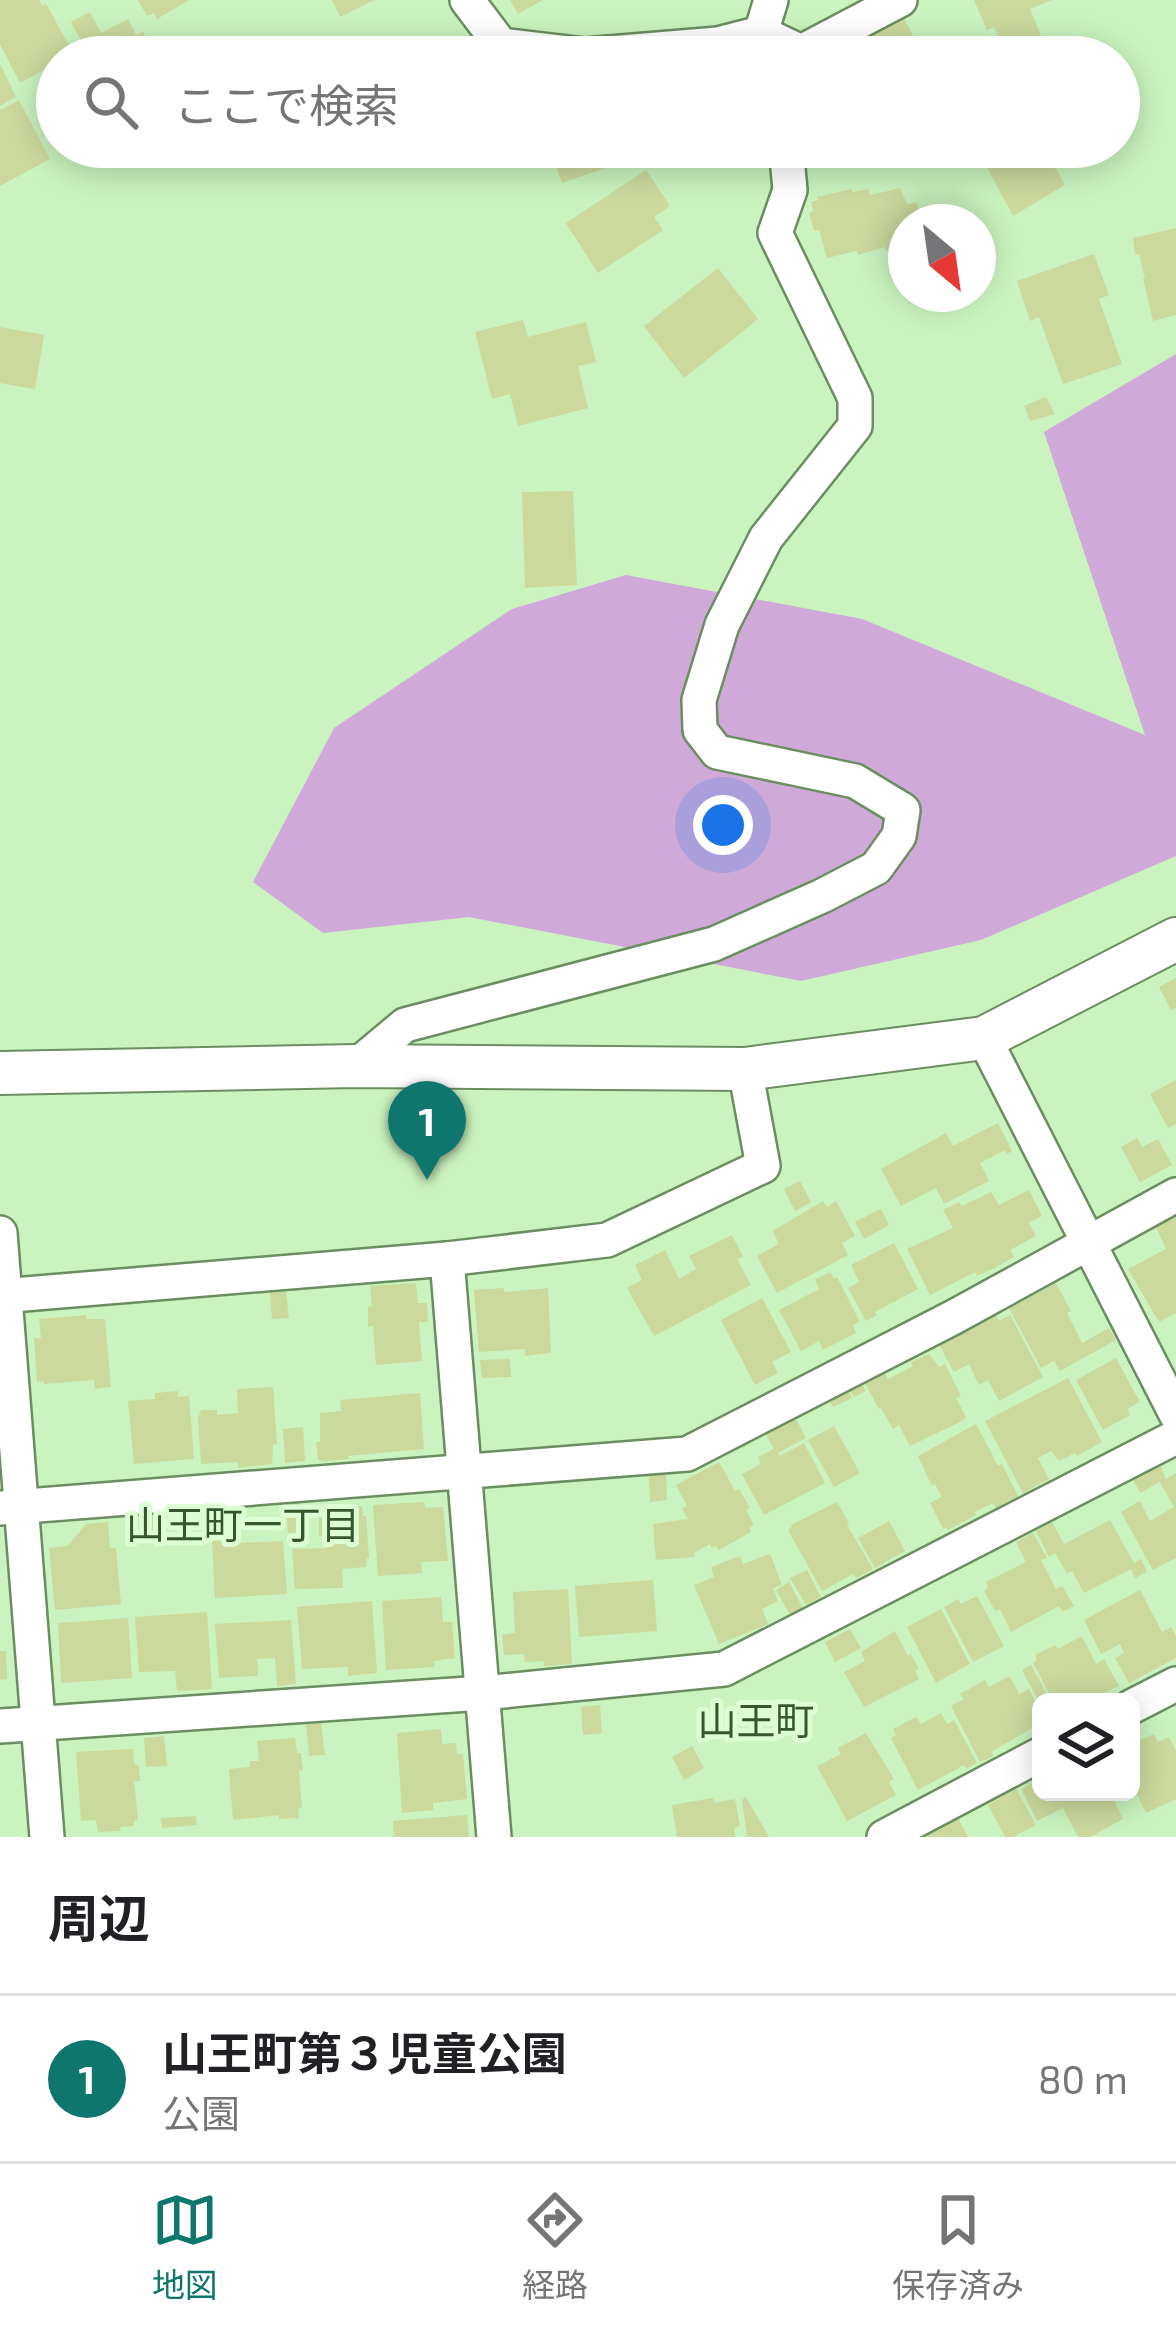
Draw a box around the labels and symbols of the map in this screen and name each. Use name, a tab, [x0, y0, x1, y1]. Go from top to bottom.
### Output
north arrow	[888, 204, 996, 312]
your location	[693, 795, 753, 855]
pin: 1	[388, 1081, 466, 1180]
district label: 山王町一丁目	[126, 1500, 360, 1547]
district label: 山王町	[697, 1696, 815, 1743]

